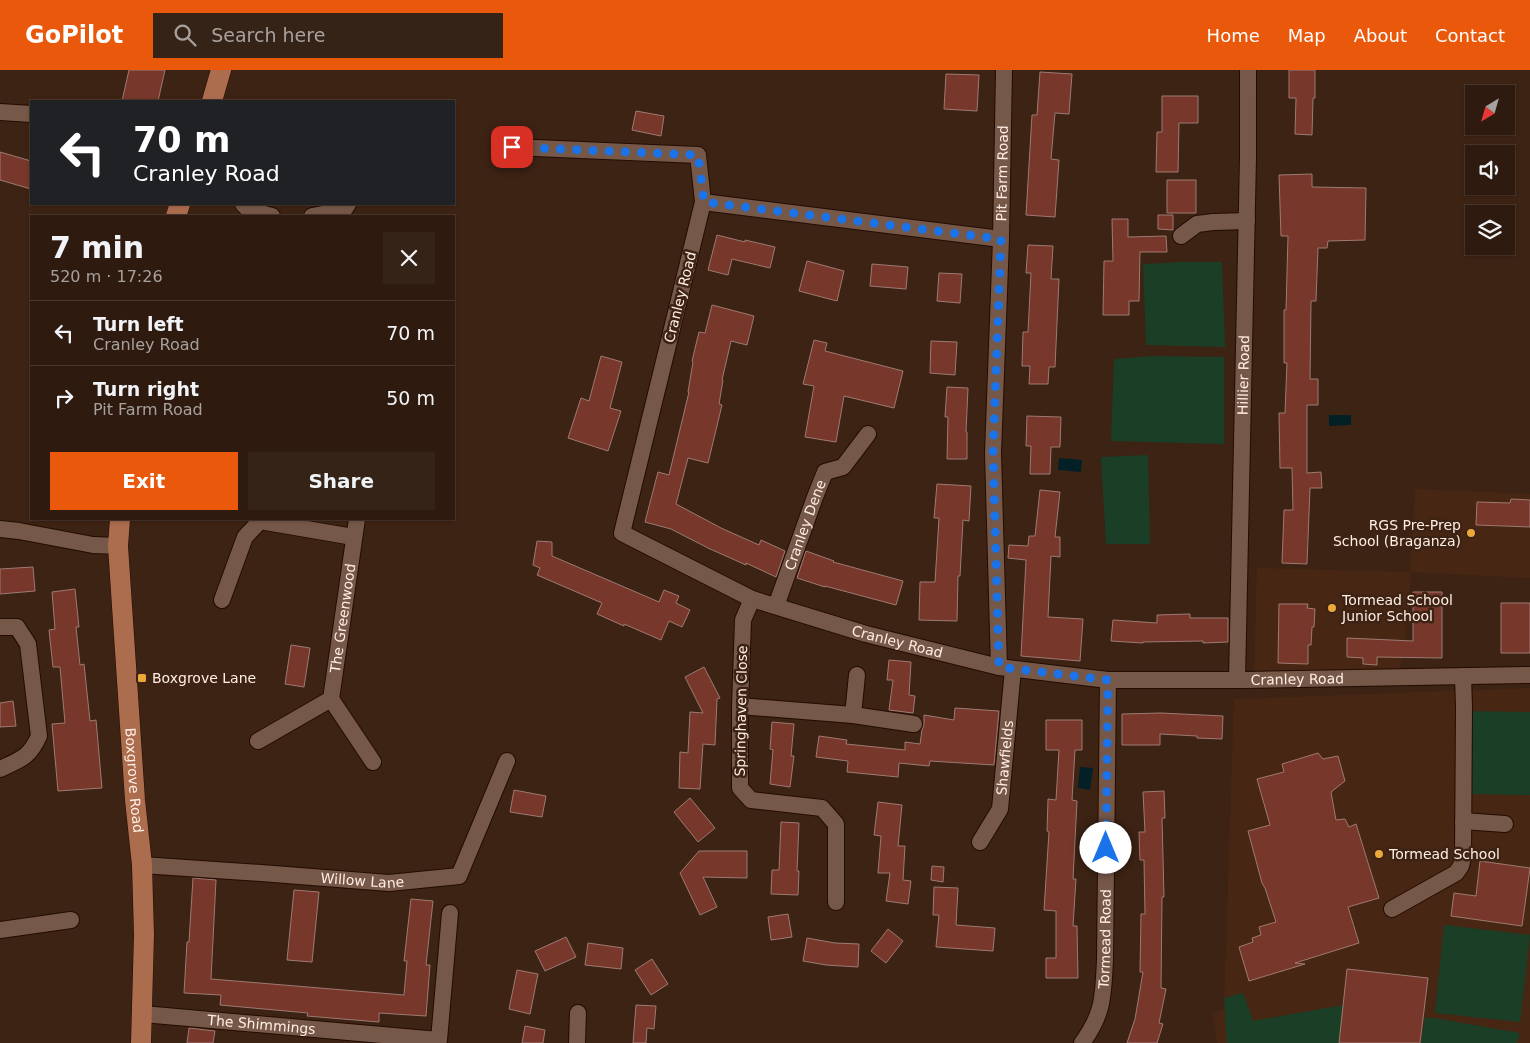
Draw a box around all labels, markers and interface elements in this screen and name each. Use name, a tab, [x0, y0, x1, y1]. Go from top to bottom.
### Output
search box	[153, 13, 503, 58]
text: GoPilot	[25, 21, 123, 49]
icon: search	[171, 21, 199, 49]
text: Search here	[211, 24, 325, 46]
text: Home	[1207, 25, 1260, 46]
text: Map	[1288, 25, 1326, 46]
text: About	[1354, 25, 1407, 46]
text: Contact	[1435, 25, 1505, 46]
north arrow	[1465, 85, 1515, 135]
map controls	[1465, 85, 1515, 255]
icon: left	[50, 120, 115, 185]
text: 70 m	[133, 120, 230, 160]
street label: Pit Farm Road	[993, 125, 1011, 221]
pin	[491, 126, 533, 168]
icon: arrive	[498, 133, 526, 161]
button: sound	[1465, 145, 1515, 195]
text: Cranley Road	[133, 161, 280, 186]
button: layers	[1465, 205, 1515, 255]
text: 7 min	[50, 230, 144, 265]
button: close	[383, 232, 435, 284]
street label: Cranley Road	[661, 250, 699, 344]
text: 520 m · 17:26	[50, 267, 163, 286]
text: Turn left	[93, 313, 184, 335]
icon: left	[50, 319, 78, 347]
text: 70 m	[386, 322, 435, 344]
text: Cranley Road	[93, 335, 200, 354]
street label: Hillier Road	[1235, 335, 1252, 415]
text: Turn right	[93, 378, 199, 400]
icon: right	[50, 384, 78, 412]
text: 50 m	[386, 387, 435, 409]
text: Pit Farm Road	[93, 400, 203, 419]
button: Exit	[50, 452, 238, 510]
button: Share	[248, 452, 435, 510]
street label: Cranley Dene	[781, 477, 829, 573]
place label: RGS Pre-Prep School (Braganza)	[1333, 517, 1461, 549]
marker: RGS Pre-Prep School (Braganza)	[1465, 527, 1477, 539]
street label: The Greenwood	[327, 562, 359, 675]
place label: Tormead School Junior School	[1341, 592, 1453, 624]
marker: Tormead School Junior School	[1326, 602, 1338, 614]
street label: Cranley Road	[850, 622, 945, 661]
street label: Springhaven Close	[732, 645, 750, 777]
place label: Boxgrove Lane	[152, 670, 256, 686]
street label: Cranley Road	[1251, 670, 1344, 688]
marker: Boxgrove Lane	[136, 672, 148, 684]
street label: Shawfields	[993, 720, 1016, 796]
street label: Boxgrove Road	[122, 727, 146, 834]
position arrow	[1079, 821, 1131, 873]
place label: Tormead School	[1388, 846, 1500, 862]
marker: Tormead School	[1373, 848, 1385, 860]
street label: Willow Lane	[320, 870, 405, 891]
street label: Tormead Road	[1095, 889, 1114, 990]
street label: The Shimmings	[206, 1012, 316, 1037]

